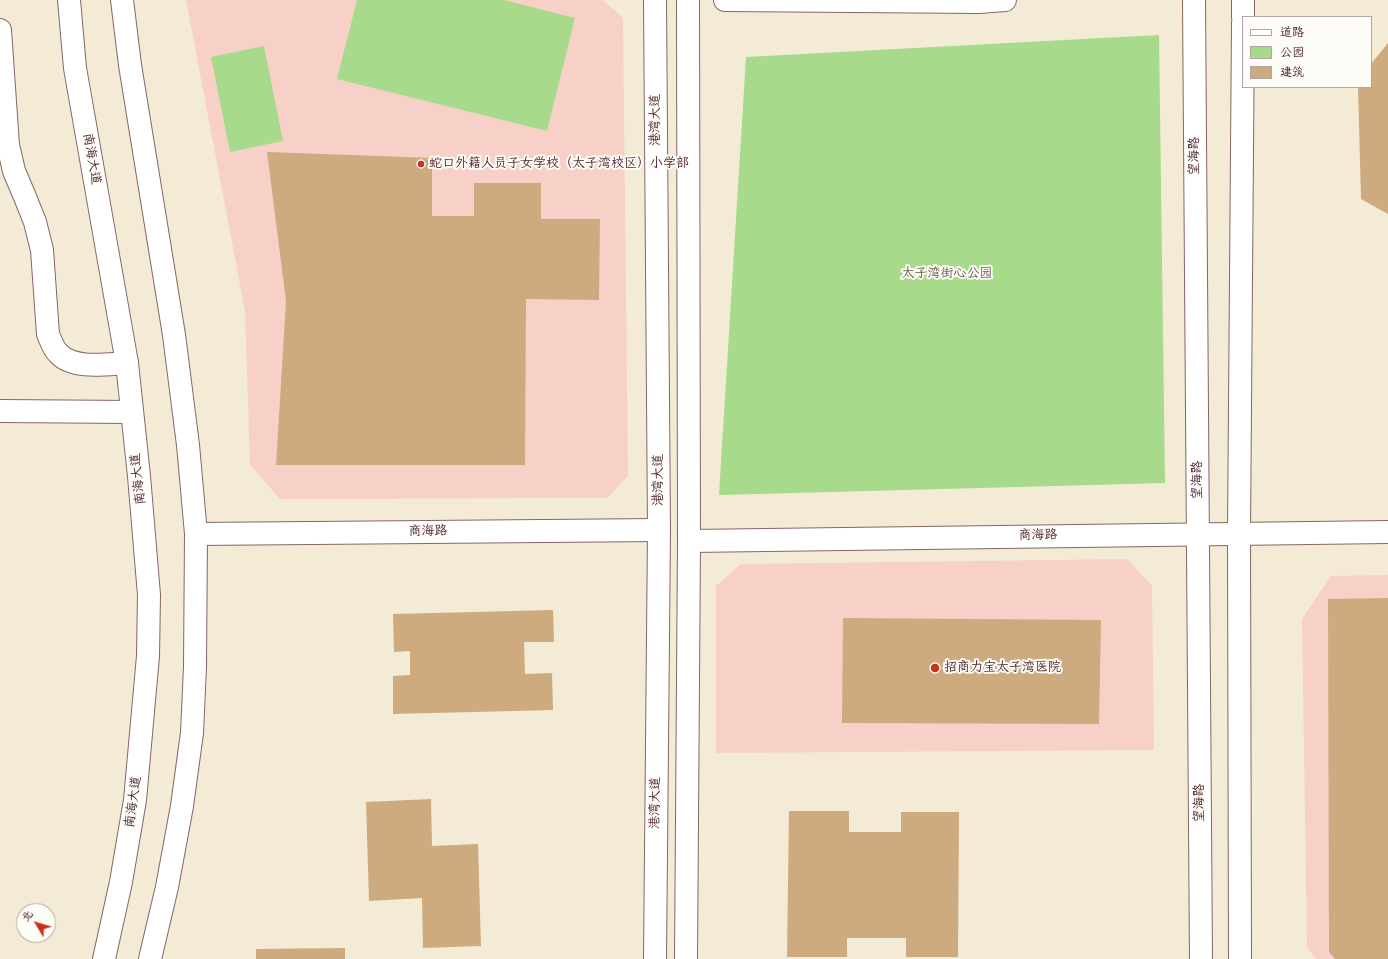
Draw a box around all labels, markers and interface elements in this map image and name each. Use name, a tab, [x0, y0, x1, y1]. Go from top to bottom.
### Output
legend	[1242, 16, 1372, 88]
text: 道路	[1280, 24, 1304, 41]
text: 公园	[1280, 44, 1304, 61]
text: 建筑	[1280, 64, 1304, 81]
street label: 港湾大道	[648, 94, 664, 146]
street label: 南海大道	[79, 132, 103, 186]
street label: 望海路	[1187, 137, 1203, 175]
place label: 蛇口外籍人员子女学校（太子湾校区）小学部	[429, 156, 689, 172]
marker: 蛇口外籍人员子女学校（太子湾校区）小学部	[416, 159, 426, 169]
park label: 太子湾街心公园	[902, 266, 992, 282]
street label: 南海大道	[129, 452, 149, 506]
street label: 港湾大道	[651, 454, 667, 506]
street label: 望海路	[1190, 461, 1206, 499]
street label: 商海路	[408, 524, 448, 540]
street label: 商海路	[1018, 528, 1058, 544]
place label: 招商力宝太子湾医院	[944, 660, 1061, 676]
marker: 招商力宝太子湾医院	[929, 662, 941, 674]
street label: 南海大道	[123, 775, 145, 829]
street label: 港湾大道	[648, 777, 664, 829]
street label: 望海路	[1192, 784, 1208, 822]
north arrow	[16, 903, 56, 943]
text: 北	[18, 907, 36, 925]

